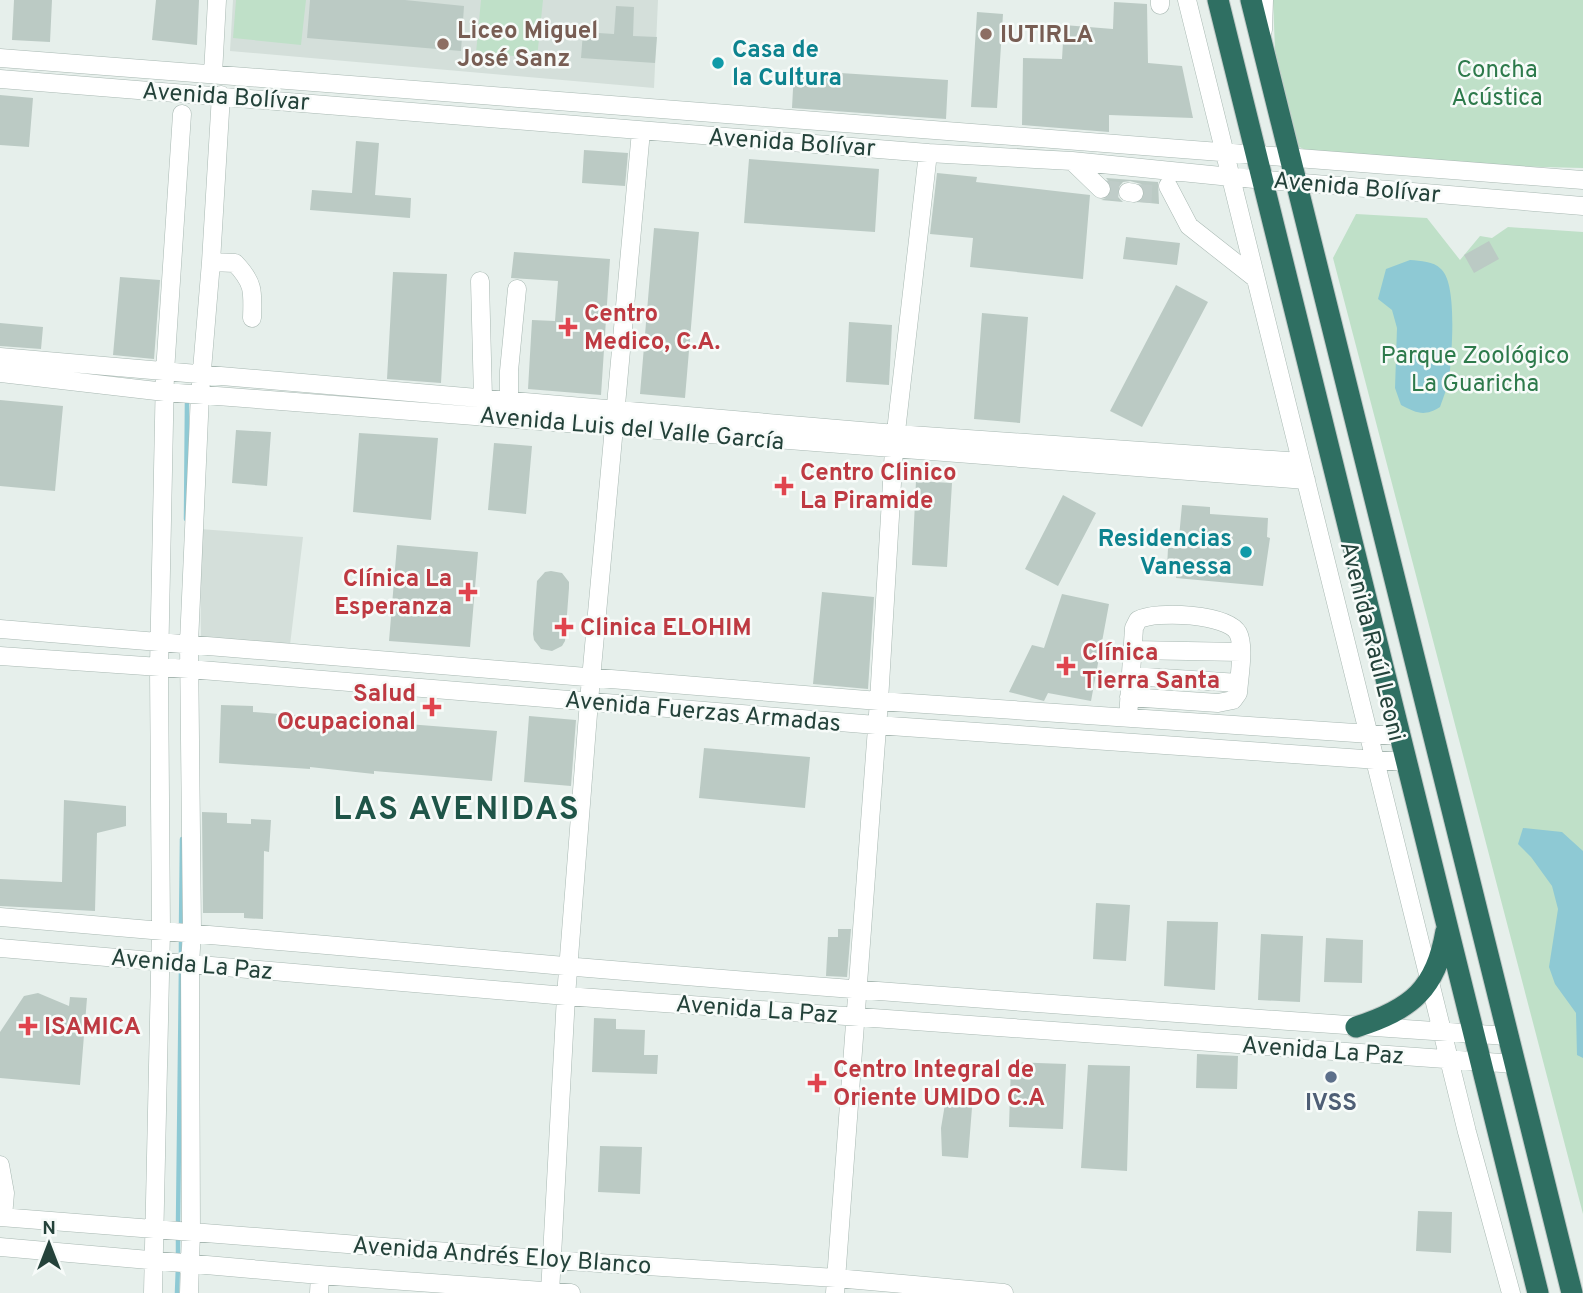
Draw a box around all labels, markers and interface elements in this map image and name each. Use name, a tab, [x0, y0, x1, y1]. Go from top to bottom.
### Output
place label: Liceo Miguel José Sanz	[457, 17, 598, 75]
place label: IUTIRLA	[1000, 21, 1093, 51]
marker: IUTIRLA	[978, 26, 994, 42]
marker: Liceo Miguel José Sanz	[435, 36, 451, 52]
place label: Casa de la Cultura	[732, 36, 842, 94]
marker: Casa de la Cultura	[710, 55, 726, 71]
park label: Concha Acústica	[1451, 56, 1543, 114]
street label: Avenida Bolívar	[141, 77, 310, 119]
street label: Avenida Bolívar	[707, 123, 876, 165]
street label: Avenida Bolívar	[1272, 167, 1442, 211]
place label: Centro Medico, C.A.	[584, 300, 720, 358]
marker: Centro Medico, C.A.	[558, 317, 578, 337]
park label: Parque Zoológico La Guaricha	[1381, 342, 1569, 400]
street label: Avenida Luis del Valle García	[478, 402, 785, 458]
place label: Centro Clinico La Piramide	[800, 459, 957, 517]
marker: Centro Clinico La Piramide	[774, 476, 794, 496]
place label: Residencias Vanessa	[1098, 525, 1232, 583]
street label: Avenida Raúl Leoni	[1332, 538, 1410, 745]
marker: Residencias Vanessa	[1238, 544, 1254, 560]
place label: Clínica La Esperanza	[334, 565, 452, 623]
marker: Clínica La Esperanza	[458, 582, 478, 602]
place label: Clinica ELOHIM	[580, 614, 752, 644]
marker: Clinica ELOHIM	[554, 617, 574, 637]
place label: Clínica Tierra Santa	[1082, 639, 1220, 697]
marker: Clínica Tierra Santa	[1056, 656, 1076, 676]
place label: Salud Ocupacional	[277, 680, 416, 738]
street label: Avenida Fuerzas Armadas	[564, 686, 842, 740]
marker: Salud Ocupacional	[422, 697, 442, 717]
district label: LAS AVENIDAS	[333, 791, 581, 831]
street label: Avenida La Paz	[109, 944, 274, 988]
street label: Avenida La Paz	[675, 990, 839, 1032]
place label: ISAMICA	[44, 1013, 141, 1043]
marker: ISAMICA	[18, 1016, 38, 1036]
street label: Avenida La Paz	[1241, 1031, 1405, 1073]
place label: Centro Integral de Oriente UMIDO C.A	[833, 1056, 1045, 1114]
marker: IVSS	[1323, 1069, 1339, 1085]
marker: Centro Integral de Oriente UMIDO C.A	[807, 1073, 827, 1093]
place label: IVSS	[1305, 1089, 1357, 1119]
north arrow	[14, 1209, 84, 1279]
text: N	[42, 1217, 56, 1241]
street label: Avenida Andrés Eloy Blanco	[351, 1232, 652, 1282]

